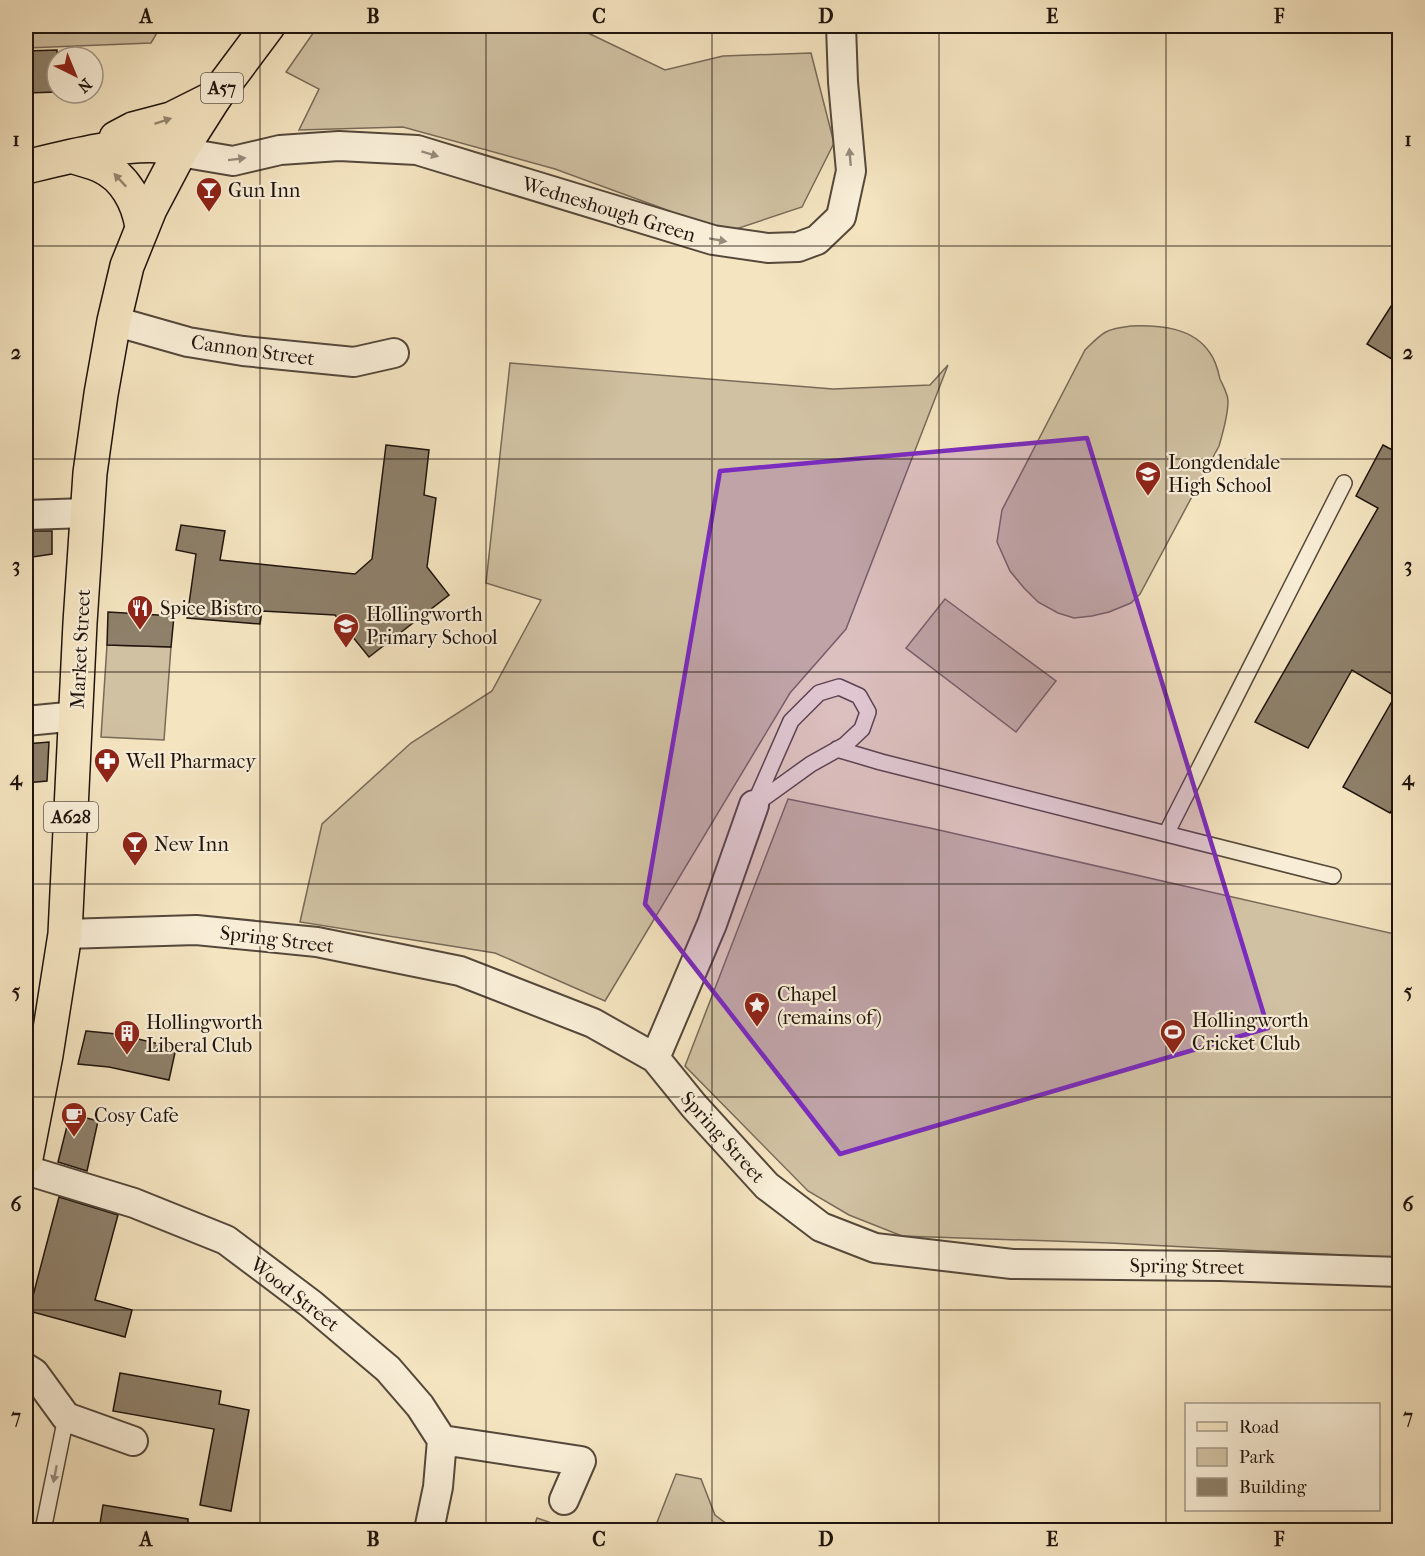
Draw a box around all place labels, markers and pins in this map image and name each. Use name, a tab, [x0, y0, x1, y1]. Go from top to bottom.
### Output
bar icon: Gun Inn	[194, 175, 224, 213]
place label: Gun Inn	[228, 179, 301, 202]
place label: Longdendale High School	[1168, 451, 1280, 497]
school or university icon: Longdendale High School	[1133, 459, 1163, 497]
restaurant icon: Spice Bistro	[125, 593, 155, 631]
place label: Spice Bistro	[160, 597, 262, 620]
place label: Hollingworth Primary School	[366, 603, 498, 649]
school or university icon: Hollingworth Primary School	[331, 611, 361, 649]
pharmacy icon: Well Pharmacy	[92, 746, 122, 784]
place label: Well Pharmacy	[125, 750, 257, 773]
bar icon: New Inn	[120, 829, 150, 867]
place label: New Inn	[154, 833, 229, 856]
place label: Chapel (remains of)	[777, 983, 882, 1029]
place icon: Chapel (remains of)	[742, 990, 772, 1028]
place label: Hollingworth Cricket Club	[1192, 1009, 1309, 1055]
place label: Hollingworth Liberal Club	[146, 1011, 263, 1057]
sports icon: Hollingworth Cricket Club	[1158, 1017, 1188, 1055]
building icon: Hollingworth Liberal Club	[112, 1018, 142, 1056]
cafe icon: Cosy Cafe	[59, 1100, 89, 1138]
place label: Cosy Cafe	[94, 1104, 179, 1127]

